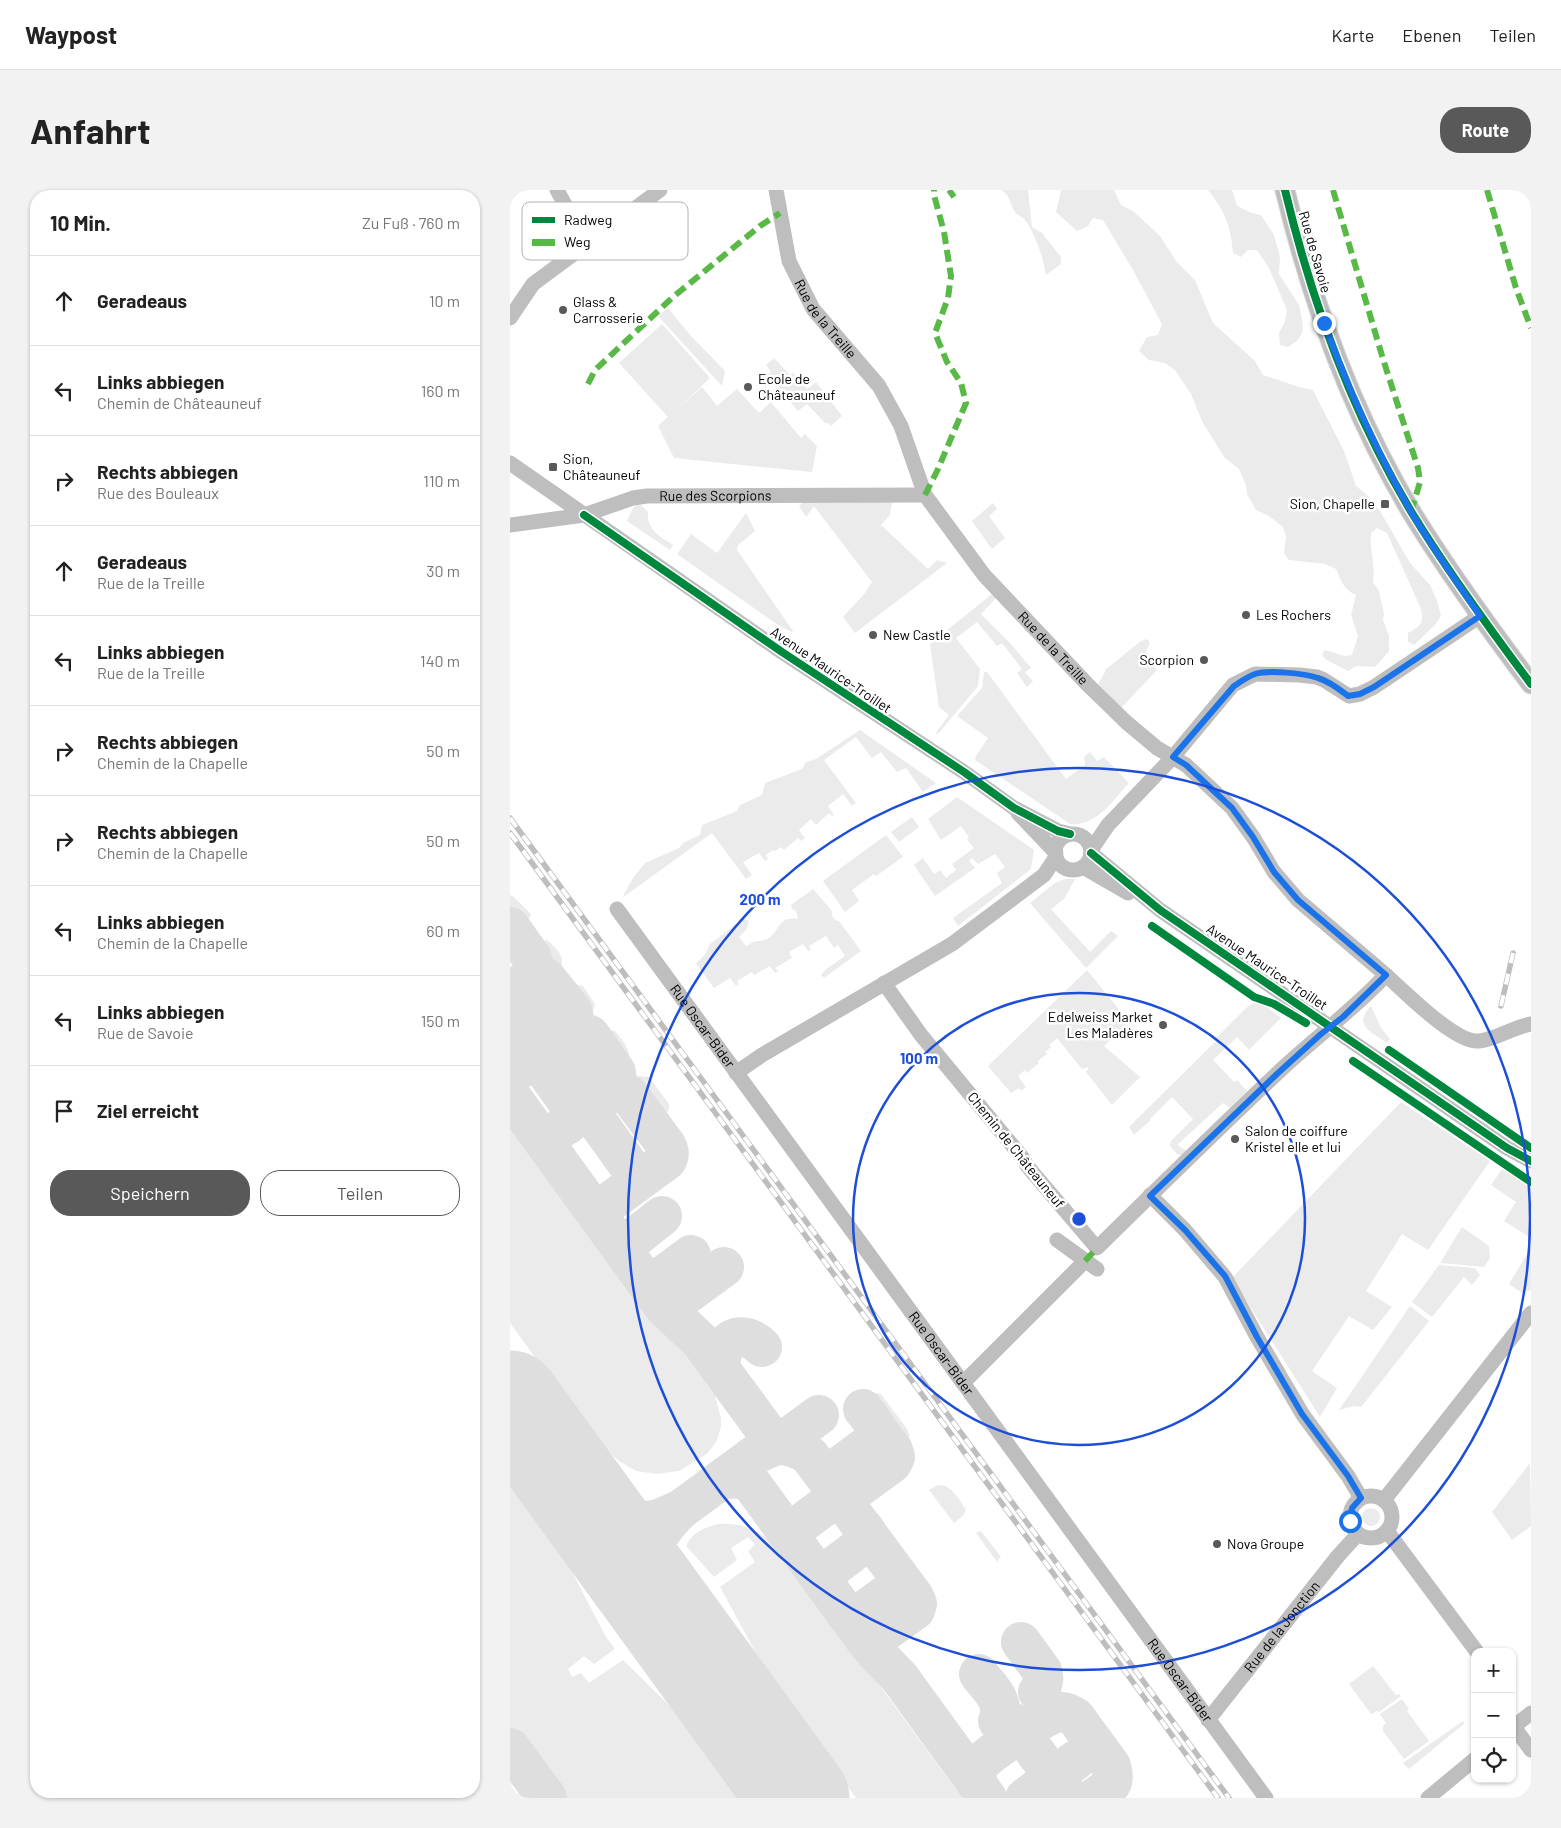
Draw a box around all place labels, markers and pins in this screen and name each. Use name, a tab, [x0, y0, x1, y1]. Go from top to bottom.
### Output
place label: Glass & Carrosserie	[573, 293, 643, 326]
marker: Glass & Carrosserie	[557, 304, 569, 316]
place label: Ecole de Châteauneuf	[758, 370, 836, 403]
marker: Ecole de Châteauneuf	[742, 381, 754, 393]
place label: Sion, Châteauneuf	[563, 450, 641, 483]
marker: Sion, Châteauneuf	[547, 461, 559, 473]
place label: Sion, Chapelle	[1290, 495, 1375, 512]
marker: Sion, Chapelle	[1379, 498, 1391, 510]
place label: Les Rochers	[1256, 606, 1331, 623]
marker: Les Rochers	[1240, 609, 1252, 621]
place label: New Castle	[883, 626, 951, 643]
marker: New Castle	[867, 629, 879, 641]
place label: Scorpion	[1139, 651, 1194, 668]
marker: Scorpion	[1198, 654, 1210, 666]
place label: Edelweiss Market Les Maladères	[1048, 1008, 1153, 1041]
marker: Edelweiss Market Les Maladères	[1157, 1019, 1169, 1031]
place label: Salon de coiffure Kristel elle et lui	[1245, 1122, 1348, 1155]
marker: Salon de coiffure Kristel elle et lui	[1229, 1133, 1241, 1145]
centre of rings	[1070, 1210, 1088, 1228]
place label: Nova Groupe	[1227, 1535, 1304, 1552]
marker: Nova Groupe	[1211, 1538, 1223, 1550]

